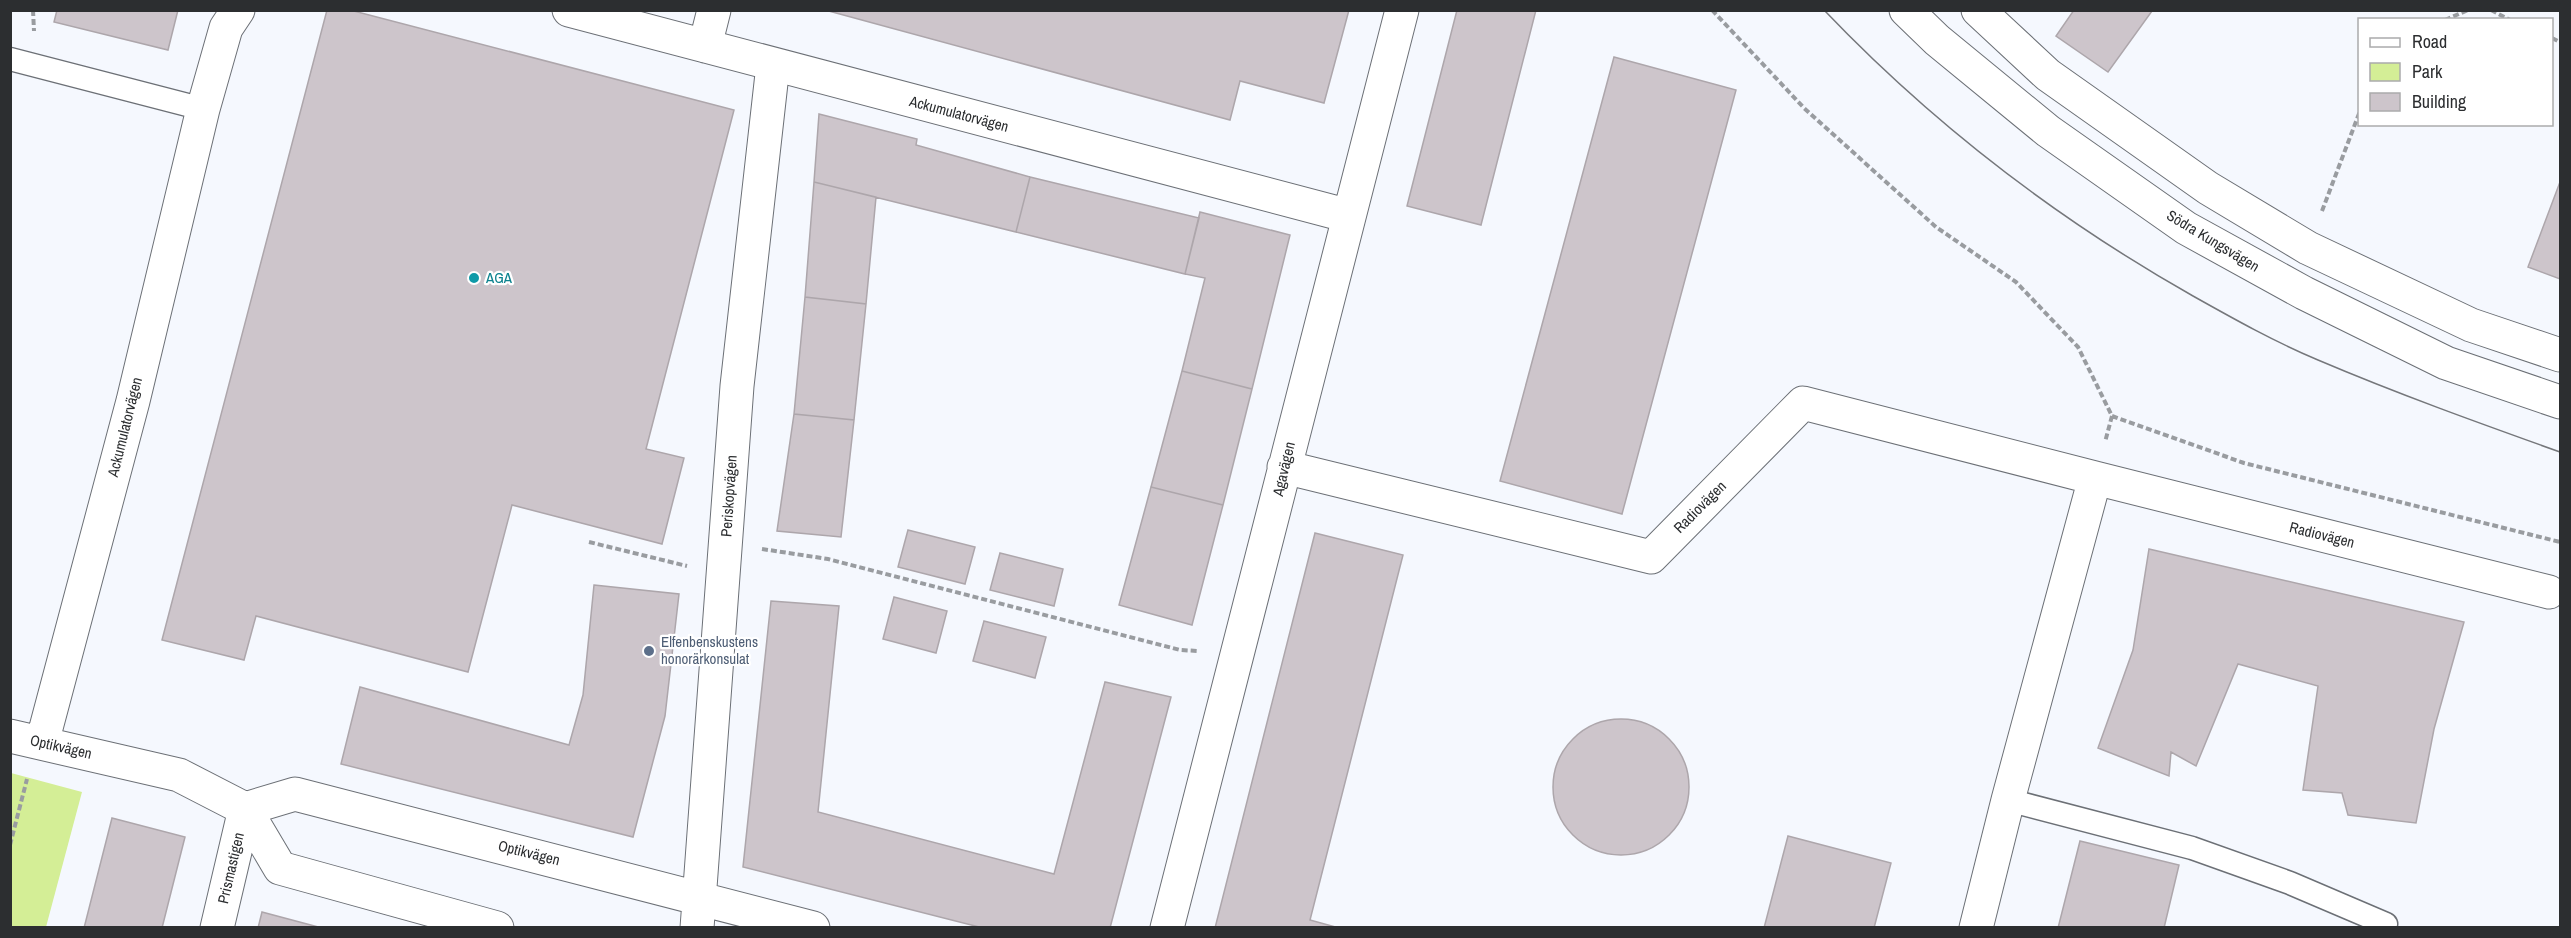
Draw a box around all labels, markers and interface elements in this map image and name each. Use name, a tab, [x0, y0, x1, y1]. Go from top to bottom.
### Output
legend	[2358, 18, 2553, 126]
text: Road	[2412, 29, 2447, 54]
text: Park	[2412, 59, 2443, 84]
text: Building	[2412, 89, 2467, 114]
street label: Ackumulatorvägen	[906, 90, 1011, 137]
street label: Södra Kungsvägen	[2163, 205, 2264, 277]
place label: AGA	[485, 267, 513, 288]
marker: AGA	[467, 271, 481, 285]
street label: Ackumulatorvägen	[102, 375, 147, 480]
street label: Agavägen	[1267, 440, 1300, 499]
street label: Periskopvägen	[715, 454, 742, 538]
street label: Radiovägen	[1669, 476, 1731, 538]
street label: Radiovägen	[2287, 516, 2357, 553]
place label: Elfenbenskustens honorärkonsulat	[661, 631, 758, 669]
marker: Elfenbenskustens honorärkonsulat	[642, 644, 656, 658]
street label: Optikvägen	[28, 729, 94, 764]
street label: Prismastigen	[212, 830, 249, 906]
street label: Optikvägen	[496, 835, 562, 870]

